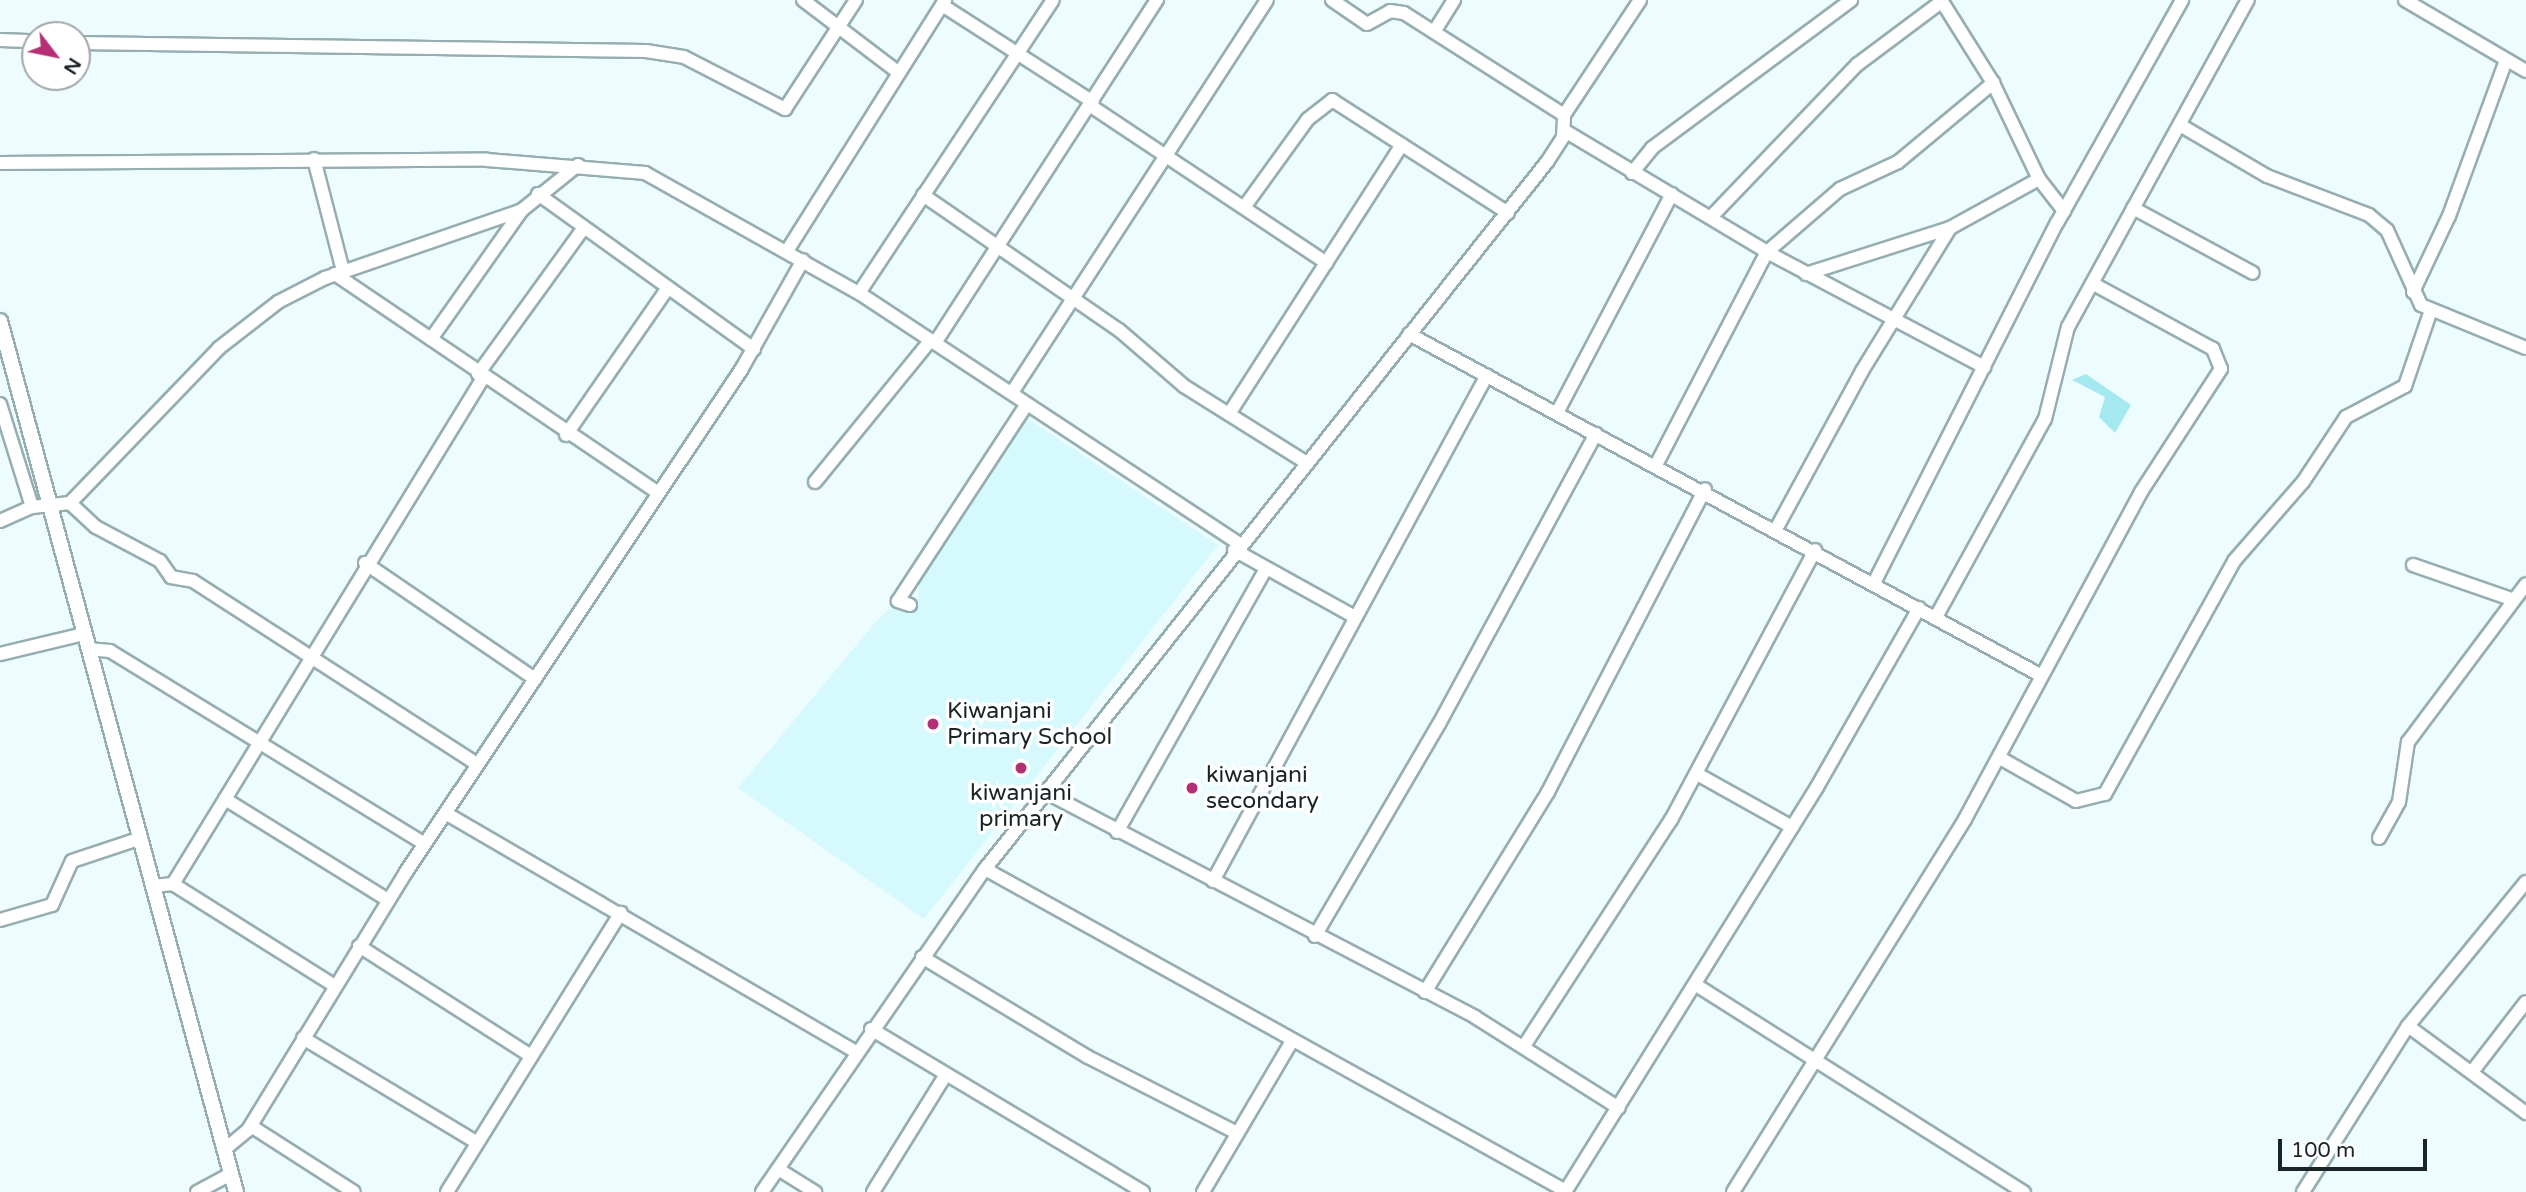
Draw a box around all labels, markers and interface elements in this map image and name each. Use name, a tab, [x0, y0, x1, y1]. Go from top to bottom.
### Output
north arrow	[21, 21, 91, 91]
text: N	[59, 54, 85, 78]
place label: Kiwanjani Primary School	[947, 697, 1112, 751]
marker: Kiwanjani Primary School	[925, 716, 941, 732]
marker: kiwanjani primary	[1013, 760, 1029, 776]
place label: kiwanjani secondary	[1206, 761, 1319, 815]
place label: kiwanjani primary	[970, 779, 1072, 833]
marker: kiwanjani secondary	[1184, 780, 1200, 796]
scale bar	[2281, 1126, 2430, 1170]
text: 100 m	[2291, 1138, 2355, 1163]

